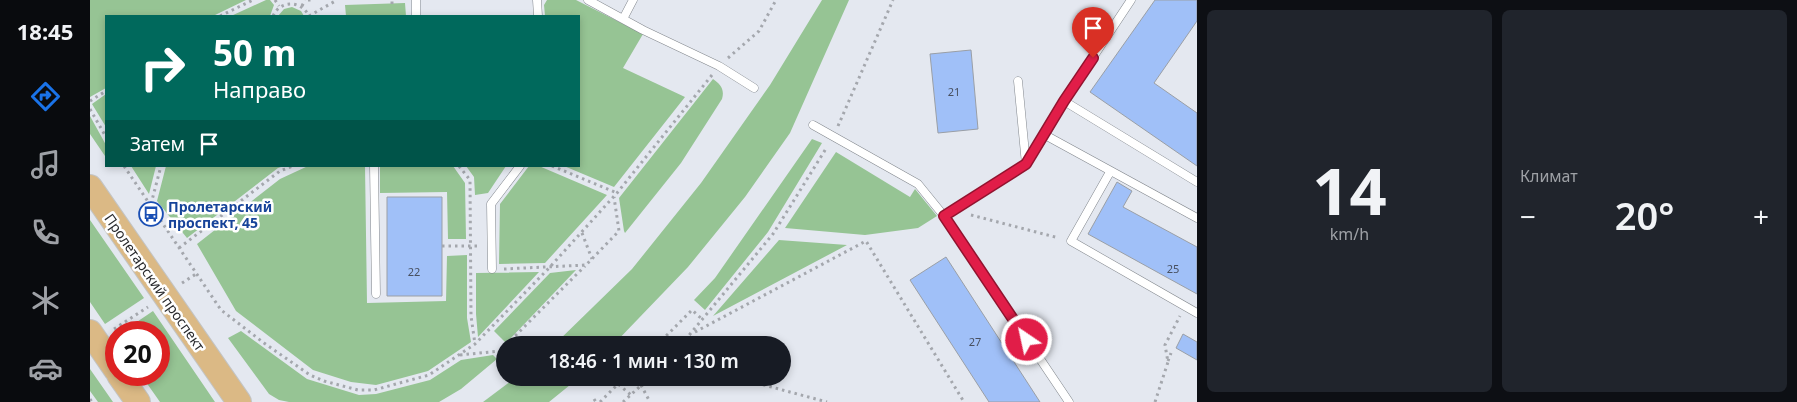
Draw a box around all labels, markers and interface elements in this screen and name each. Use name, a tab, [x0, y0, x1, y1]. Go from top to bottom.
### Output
pin	[1072, 7, 1114, 58]
icon: arrive	[1079, 14, 1107, 42]
text: 18:45	[17, 16, 73, 46]
text: 50 m	[213, 29, 296, 76]
icon: right	[130, 35, 195, 100]
text: Направо	[213, 74, 306, 104]
icon: directions	[28, 79, 63, 114]
house number: 21	[948, 84, 960, 99]
icon: arrive	[195, 130, 223, 158]
text: Затем	[130, 131, 185, 157]
text: 14	[1312, 146, 1387, 234]
icon: music	[28, 147, 63, 182]
text: Климат	[1520, 165, 1578, 187]
text: 20°	[1615, 189, 1674, 241]
place label: Пролетарский проспект, 45	[168, 197, 272, 232]
text: −	[1520, 197, 1536, 235]
text: +	[1753, 197, 1769, 235]
bus stop icon: Пролетарский проспект, 45	[138, 201, 164, 227]
street label: Пролетарский проспект	[100, 210, 210, 355]
icon: phone	[28, 215, 63, 250]
text: km/h	[1330, 223, 1369, 245]
house number: 25	[1167, 261, 1179, 276]
house number: 22	[408, 264, 420, 279]
icon: climate	[28, 283, 63, 318]
position arrow	[1000, 313, 1052, 365]
speed limit sign: 20	[105, 321, 170, 386]
house number: 27	[969, 334, 981, 349]
text: 18:46 · 1 мин · 130 m	[548, 348, 739, 374]
icon: car	[28, 351, 63, 386]

